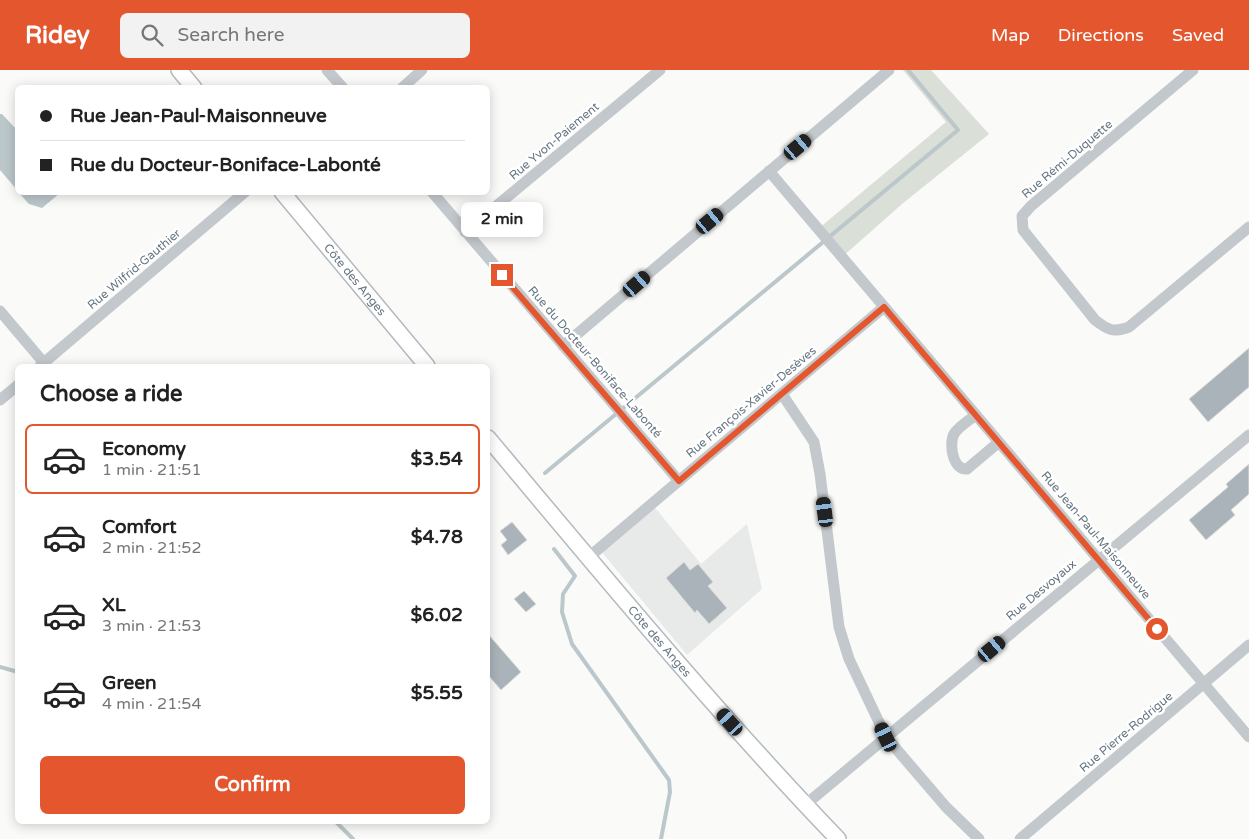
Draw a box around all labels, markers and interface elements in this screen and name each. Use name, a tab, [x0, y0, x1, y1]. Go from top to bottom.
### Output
search box	[120, 13, 470, 58]
text: Ridey	[25, 21, 90, 50]
icon: search	[138, 21, 166, 49]
text: Search here	[178, 24, 284, 46]
text: Map	[991, 24, 1030, 46]
text: Directions	[1058, 24, 1144, 46]
text: Saved	[1172, 24, 1224, 46]
street label: Rue Yvon-Paiement	[506, 99, 602, 183]
text: Rue Jean-Paul-Maisonneuve	[70, 105, 327, 127]
street label: Rue Rémi-Duquette	[1019, 117, 1115, 201]
car	[781, 132, 814, 162]
text: Rue du Docteur-Boniface-Labonté	[70, 154, 381, 176]
callout: 2 min	[461, 202, 543, 238]
car	[693, 206, 726, 236]
text: 2 min	[481, 209, 523, 229]
street label: Rue Wilfrid-Gauthier	[85, 226, 184, 312]
street label: Côte des Anges	[321, 241, 389, 319]
route end	[491, 264, 513, 286]
car	[620, 268, 653, 300]
street label: Rue du Docteur-Boniface-Labonté	[525, 283, 665, 441]
street label: Rue François-Xavier-Desèves	[683, 343, 819, 461]
text: Choose a ride	[40, 381, 183, 407]
icon: car	[42, 437, 87, 482]
text: Economy	[102, 438, 186, 460]
text: $3.54	[411, 448, 463, 470]
text: 1 min · 21:51	[102, 460, 201, 480]
street label: Rue Jean-Paul-Maisonneuve	[1039, 468, 1154, 602]
car	[815, 496, 834, 528]
icon: car	[42, 515, 87, 560]
text: Comfort	[102, 516, 176, 538]
text: $4.78	[411, 526, 463, 548]
text: 2 min · 21:52	[102, 538, 201, 558]
street label: Rue Desvoyaux	[1003, 557, 1079, 623]
icon: car	[42, 593, 87, 638]
text: XL	[102, 594, 126, 616]
street label: Côte des Anges	[625, 603, 694, 680]
text: $6.02	[411, 604, 463, 626]
text: 3 min · 21:53	[102, 616, 201, 636]
route start	[1146, 618, 1168, 640]
car	[975, 634, 1008, 664]
icon: car	[42, 671, 87, 716]
text: Green	[102, 672, 156, 694]
text: $5.55	[411, 682, 463, 704]
street label: Rue Pierre-Rodrigue	[1077, 689, 1175, 775]
text: 4 min · 21:54	[102, 694, 201, 714]
car	[714, 706, 745, 738]
car	[872, 720, 899, 754]
button: Confirm	[40, 756, 465, 814]

